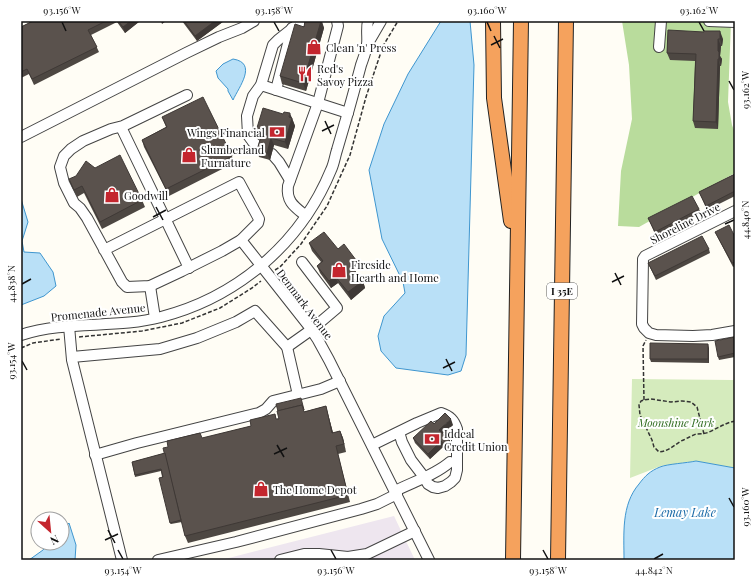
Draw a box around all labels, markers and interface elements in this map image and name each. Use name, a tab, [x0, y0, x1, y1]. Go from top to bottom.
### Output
text: 93.156°W	[43, 3, 82, 17]
text: 93.158°W	[255, 3, 294, 17]
text: 93.160°W	[467, 3, 507, 17]
text: 93.162°W	[680, 3, 719, 17]
shop icon: Clean 'n' Press	[305, 38, 323, 56]
place label: Clean 'n' Press	[326, 40, 396, 55]
place label: Red's Savoy Pizza	[317, 61, 374, 89]
restaurant icon: Red's Savoy Pizza	[296, 65, 314, 83]
text: 93.162°W	[738, 70, 752, 109]
bank icon: Wings Financial	[268, 123, 286, 141]
place label: Wings Financial	[186, 125, 265, 140]
place label: Slumberland Furnature	[201, 142, 265, 170]
shop icon: Slumberland Furnature	[180, 146, 198, 164]
shop icon: Goodwill	[103, 186, 121, 204]
place label: Goodwill	[124, 188, 168, 203]
street label: Shoreline Drive	[647, 199, 723, 247]
text: 44.840°N	[738, 201, 752, 239]
place label: Fireside Hearth and Home	[351, 257, 439, 285]
shop icon: Fireside Hearth and Home	[330, 261, 348, 279]
text: 44.838°N	[4, 265, 18, 303]
street label: Denmark Avenue	[274, 266, 337, 343]
road number: I 35E	[547, 283, 577, 299]
street label: Promenade Avenue	[50, 300, 147, 324]
text: 93.154°W	[4, 342, 18, 379]
park label: Moonshine Park	[637, 415, 714, 430]
place label: Iddeal Credit Union	[444, 426, 508, 454]
bank icon: Iddeal Credit Union	[423, 430, 441, 448]
shop icon: The Home Depot	[252, 480, 270, 498]
place label: The Home Depot	[273, 482, 357, 497]
text: 93.160°W	[738, 487, 752, 527]
water label: Lemay Lake	[653, 504, 716, 520]
north arrow	[30, 511, 70, 551]
text: N	[48, 532, 62, 549]
text: 93.154°W	[105, 563, 142, 577]
text: 93.156°W	[317, 563, 356, 577]
text: 93.158°W	[529, 563, 568, 577]
text: 44.842°N	[635, 563, 673, 577]

